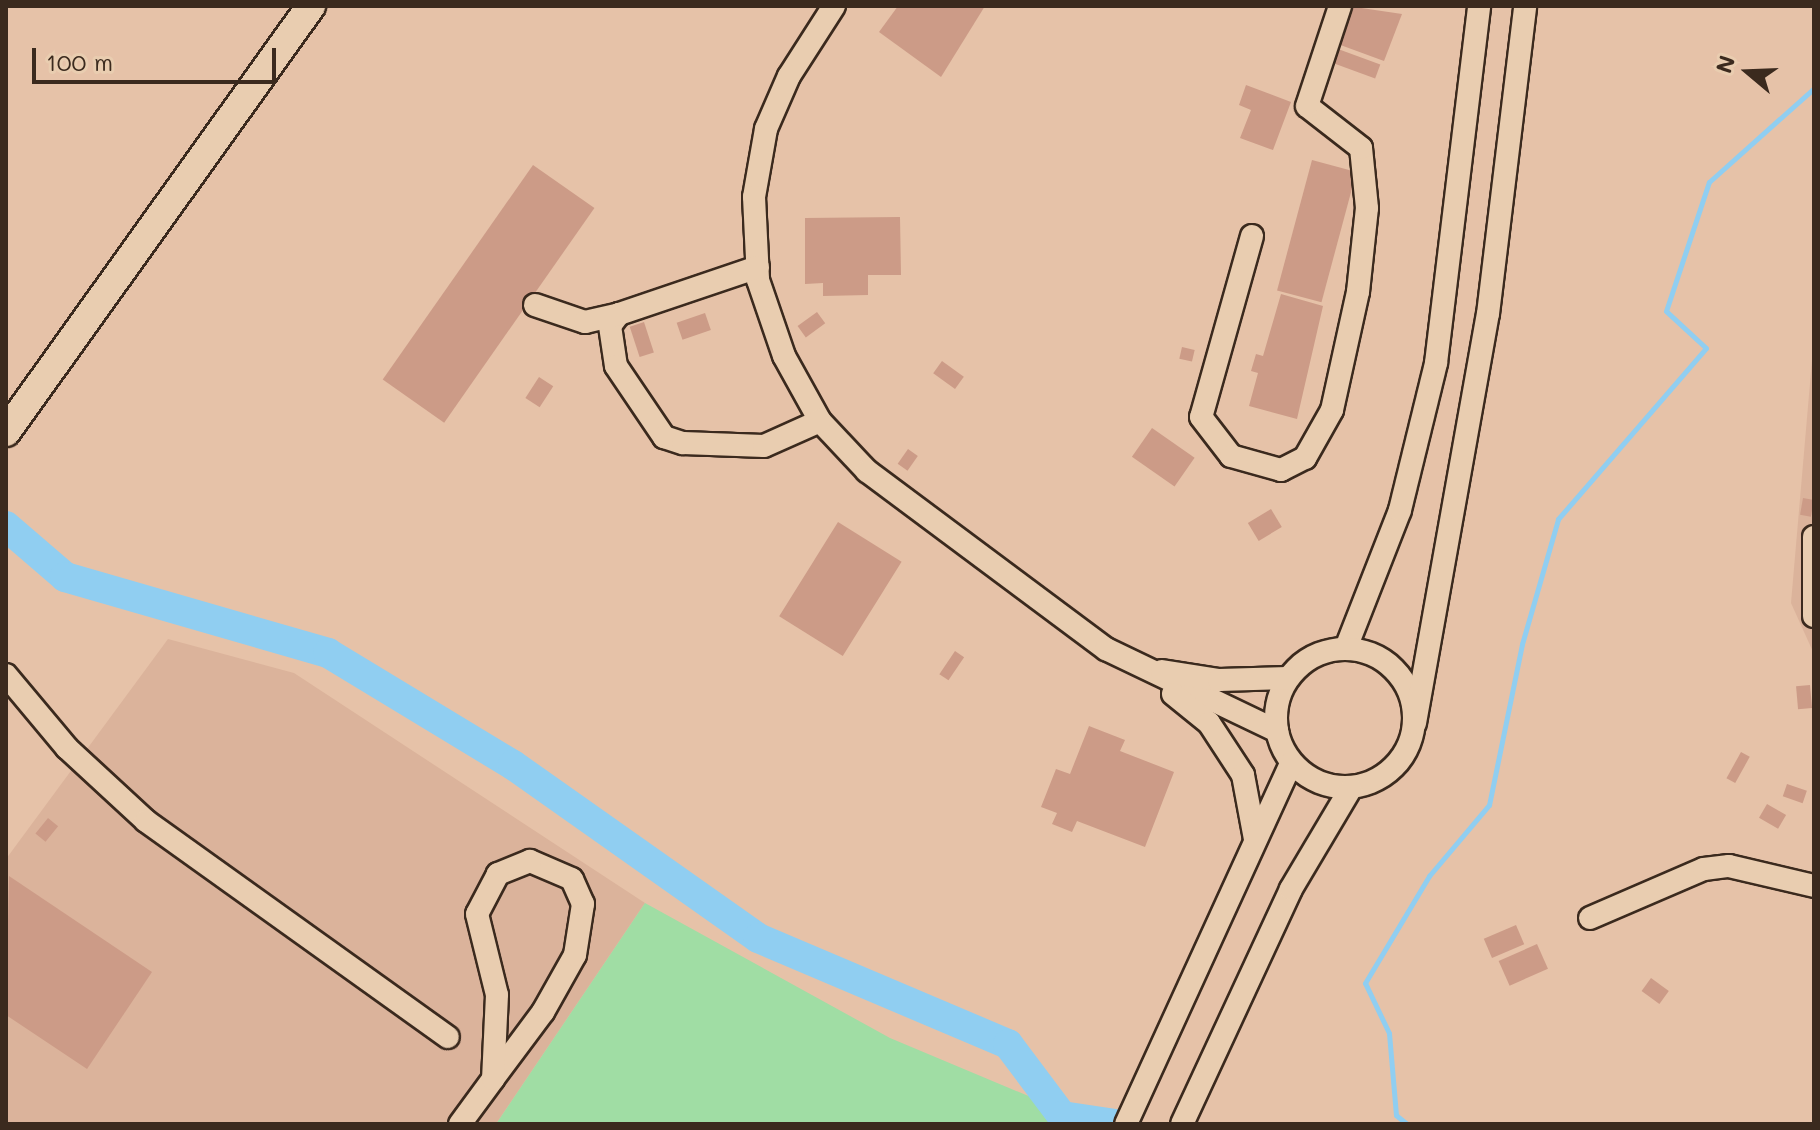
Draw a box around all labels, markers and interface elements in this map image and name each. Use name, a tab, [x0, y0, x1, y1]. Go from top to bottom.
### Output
scale bar	[36, 32, 280, 82]
north arrow	[1708, 32, 1788, 112]
text: 100 m	[46, 46, 113, 77]
text: N	[1708, 51, 1741, 77]

